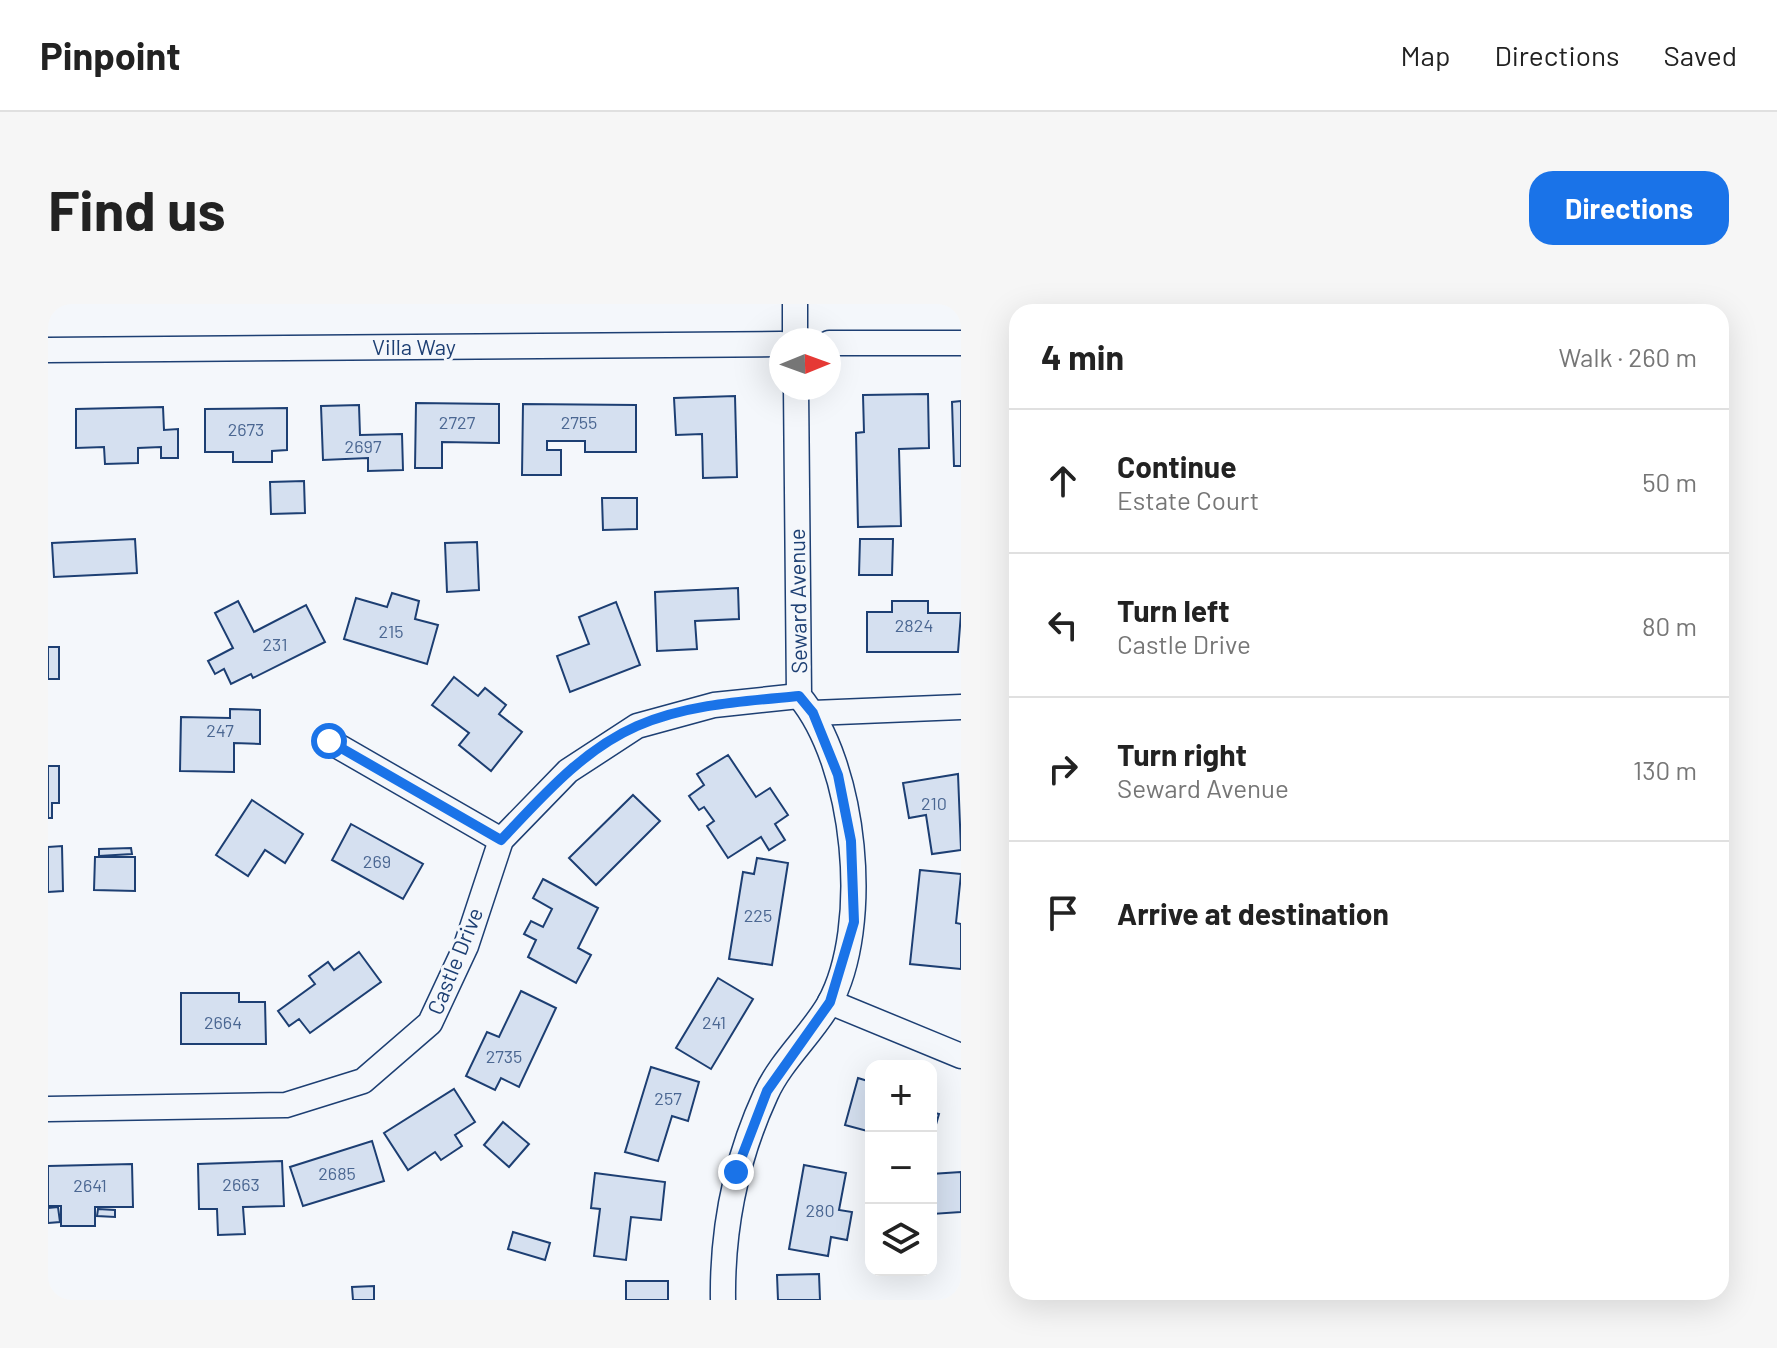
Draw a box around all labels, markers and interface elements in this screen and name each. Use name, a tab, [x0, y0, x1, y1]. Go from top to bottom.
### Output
text: Pinpoint	[40, 32, 181, 78]
text: Map	[1401, 38, 1450, 72]
text: Directions	[1494, 38, 1620, 72]
text: Saved	[1664, 38, 1737, 72]
button: Directions	[1529, 171, 1729, 245]
text: Find us	[48, 175, 226, 242]
north arrow	[769, 328, 841, 400]
street label: Villa Way	[372, 333, 456, 359]
text: 4 min	[1041, 336, 1124, 377]
text: Walk · 260 m	[1559, 341, 1697, 372]
house number: 2727	[439, 411, 476, 433]
house number: 2755	[561, 411, 597, 433]
house number: 2673	[228, 418, 264, 440]
house number: 2697	[345, 435, 382, 457]
text: Continue	[1117, 448, 1237, 484]
icon: ahead	[1041, 459, 1085, 503]
text: 50 m	[1642, 466, 1697, 497]
text: Estate Court	[1117, 484, 1259, 515]
street label: Seward Avenue	[783, 528, 811, 674]
text: Turn left	[1117, 592, 1230, 628]
icon: left	[1041, 603, 1085, 647]
text: 80 m	[1642, 610, 1697, 641]
house number: 2824	[895, 614, 933, 636]
house number: 215	[379, 620, 403, 642]
text: Castle Drive	[1117, 628, 1251, 659]
house number: 231	[263, 633, 287, 655]
house number: 247	[206, 719, 234, 741]
route start	[311, 723, 347, 759]
text: Turn right	[1117, 736, 1247, 772]
icon: right	[1041, 747, 1085, 791]
text: 130 m	[1633, 754, 1697, 785]
text: Seward Avenue	[1117, 772, 1289, 803]
house number: 210	[921, 792, 947, 814]
house number: 269	[363, 850, 391, 872]
icon: arrive	[1041, 891, 1085, 935]
text: Arrive at destination	[1117, 895, 1389, 931]
street label: Castle Drive	[421, 903, 487, 1018]
house number: 225	[744, 904, 772, 926]
house number: 2664	[204, 1011, 242, 1033]
house number: 241	[702, 1011, 726, 1033]
house number: 2735	[486, 1045, 522, 1067]
map controls	[865, 1060, 937, 1276]
button: +	[865, 1060, 937, 1132]
house number: 257	[654, 1087, 682, 1109]
button: −	[865, 1132, 937, 1204]
route end	[718, 1154, 754, 1190]
house number: 2685	[318, 1162, 356, 1184]
house number: 2663	[222, 1173, 260, 1195]
house number: 2641	[73, 1174, 107, 1196]
house number: 280	[805, 1199, 835, 1221]
button: layers	[865, 1204, 937, 1276]

